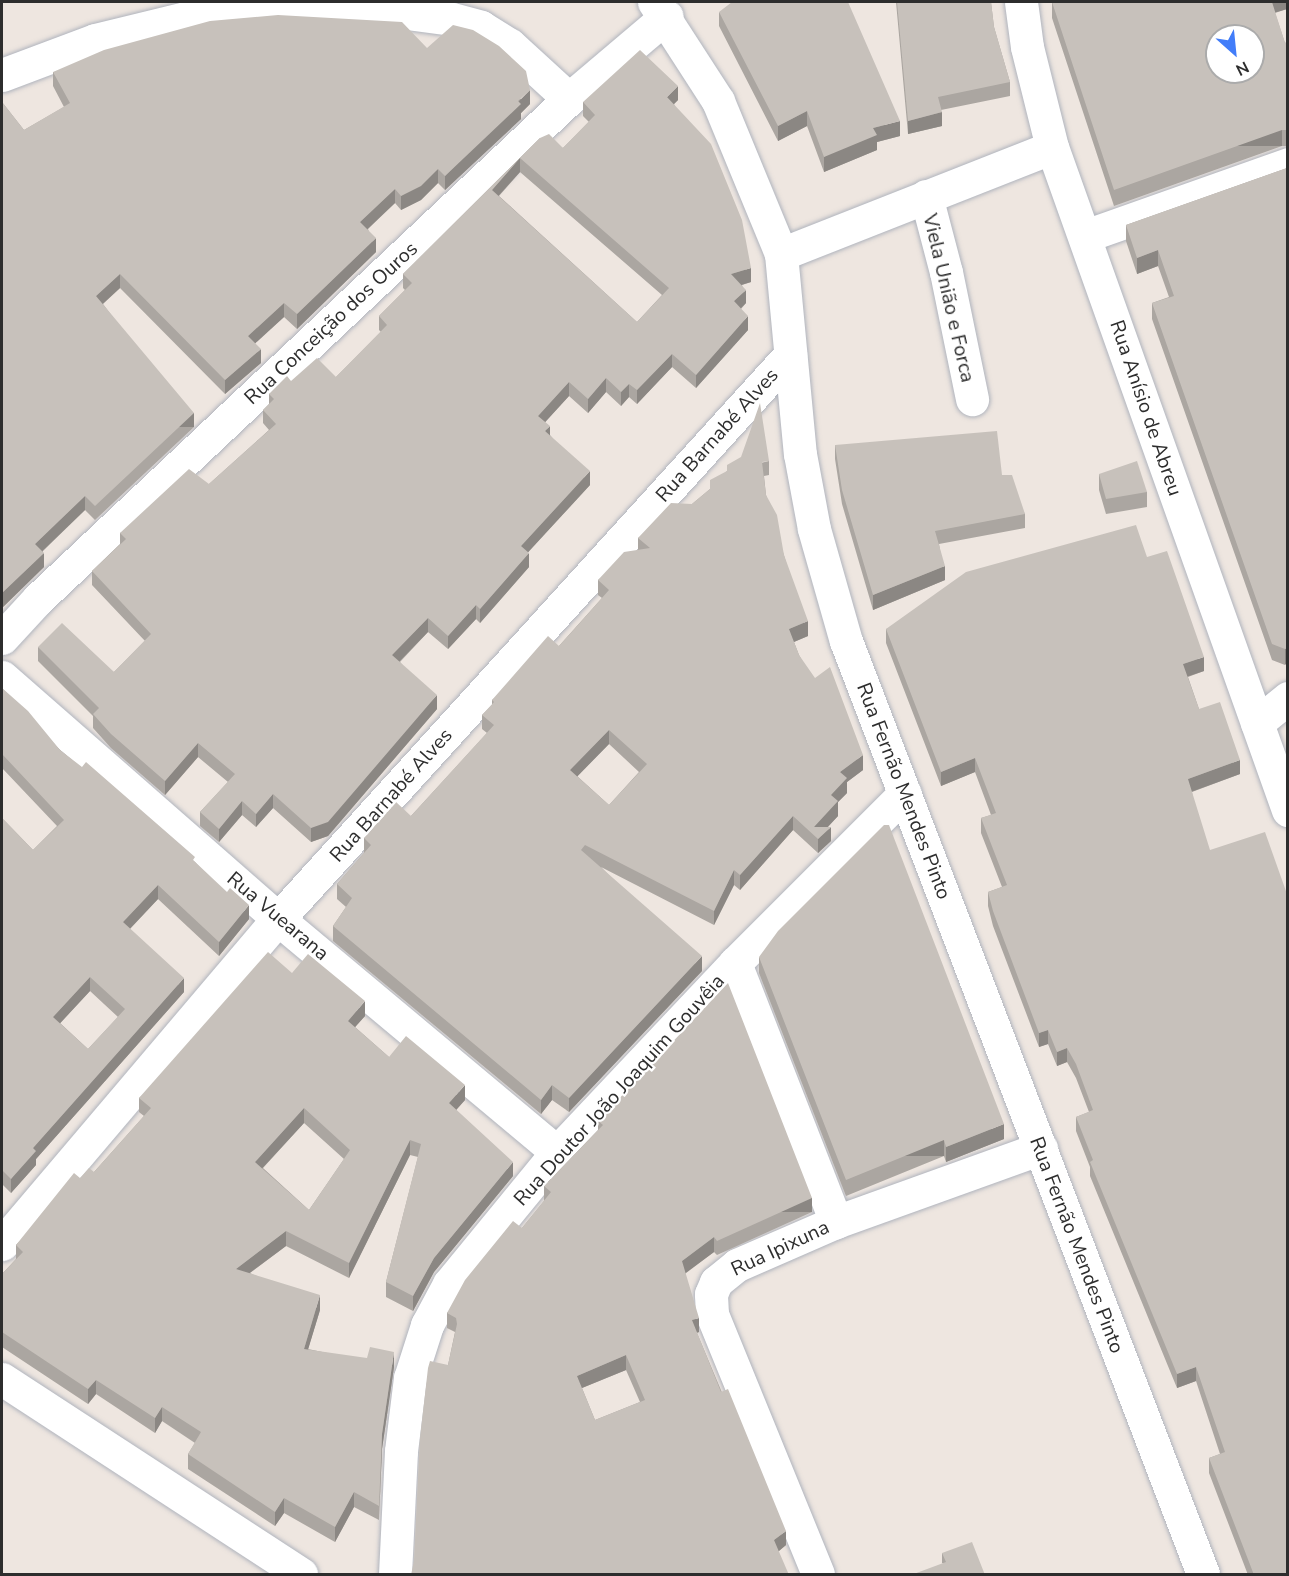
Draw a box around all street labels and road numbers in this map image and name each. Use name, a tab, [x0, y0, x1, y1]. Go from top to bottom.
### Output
street label: Viela União e Forca	[918, 211, 980, 385]
street label: Rua Conceição dos Ouros	[240, 237, 422, 409]
street label: Rua Anísio de Abreu	[1105, 317, 1187, 499]
street label: Rua Barnabé Alves	[651, 363, 783, 507]
street label: Rua Fernão Mendes Pinto	[852, 679, 956, 903]
street label: Rua Barnabé Alves	[325, 723, 457, 867]
street label: Rua Vuearana	[222, 867, 334, 965]
street label: Rua Doutor João Joaquim Gouvêia	[509, 969, 729, 1211]
street label: Rua Fernão Mendes Pinto	[1025, 1133, 1129, 1357]
street label: Rua Ipixuna	[727, 1215, 833, 1281]

